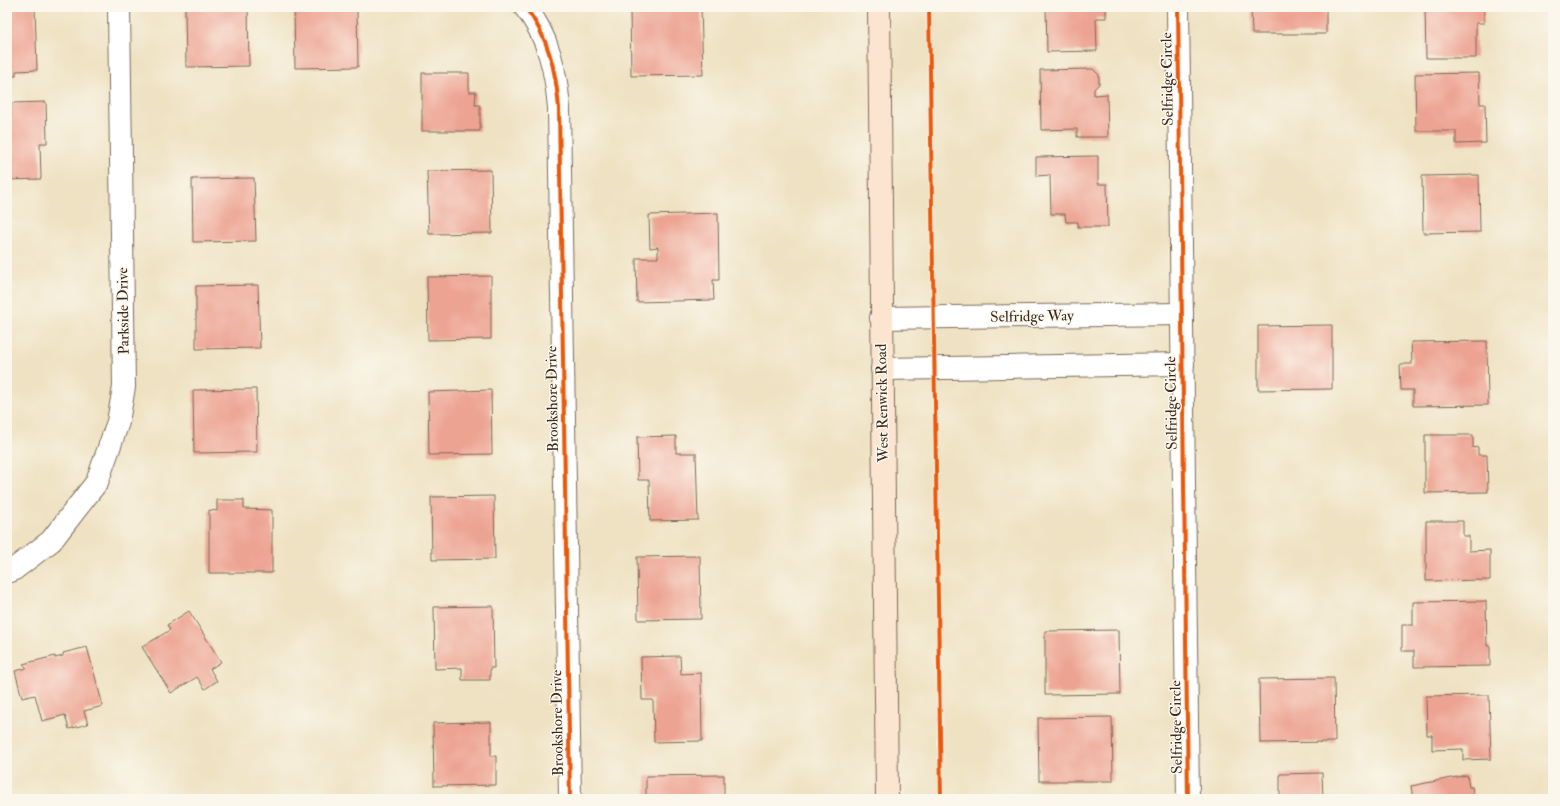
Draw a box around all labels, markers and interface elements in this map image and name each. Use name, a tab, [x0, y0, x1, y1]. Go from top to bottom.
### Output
street label: Selfridge Circle	[1157, 32, 1178, 126]
street label: Parkside Drive	[113, 267, 134, 355]
street label: Selfridge Way	[990, 306, 1074, 327]
street label: West Renwick Road	[872, 343, 893, 464]
street label: Brookshore Drive	[542, 346, 563, 452]
street label: Selfridge Circle	[1161, 356, 1182, 450]
street label: Brookshore Drive	[547, 670, 568, 776]
street label: Selfridge Circle	[1166, 680, 1187, 774]

